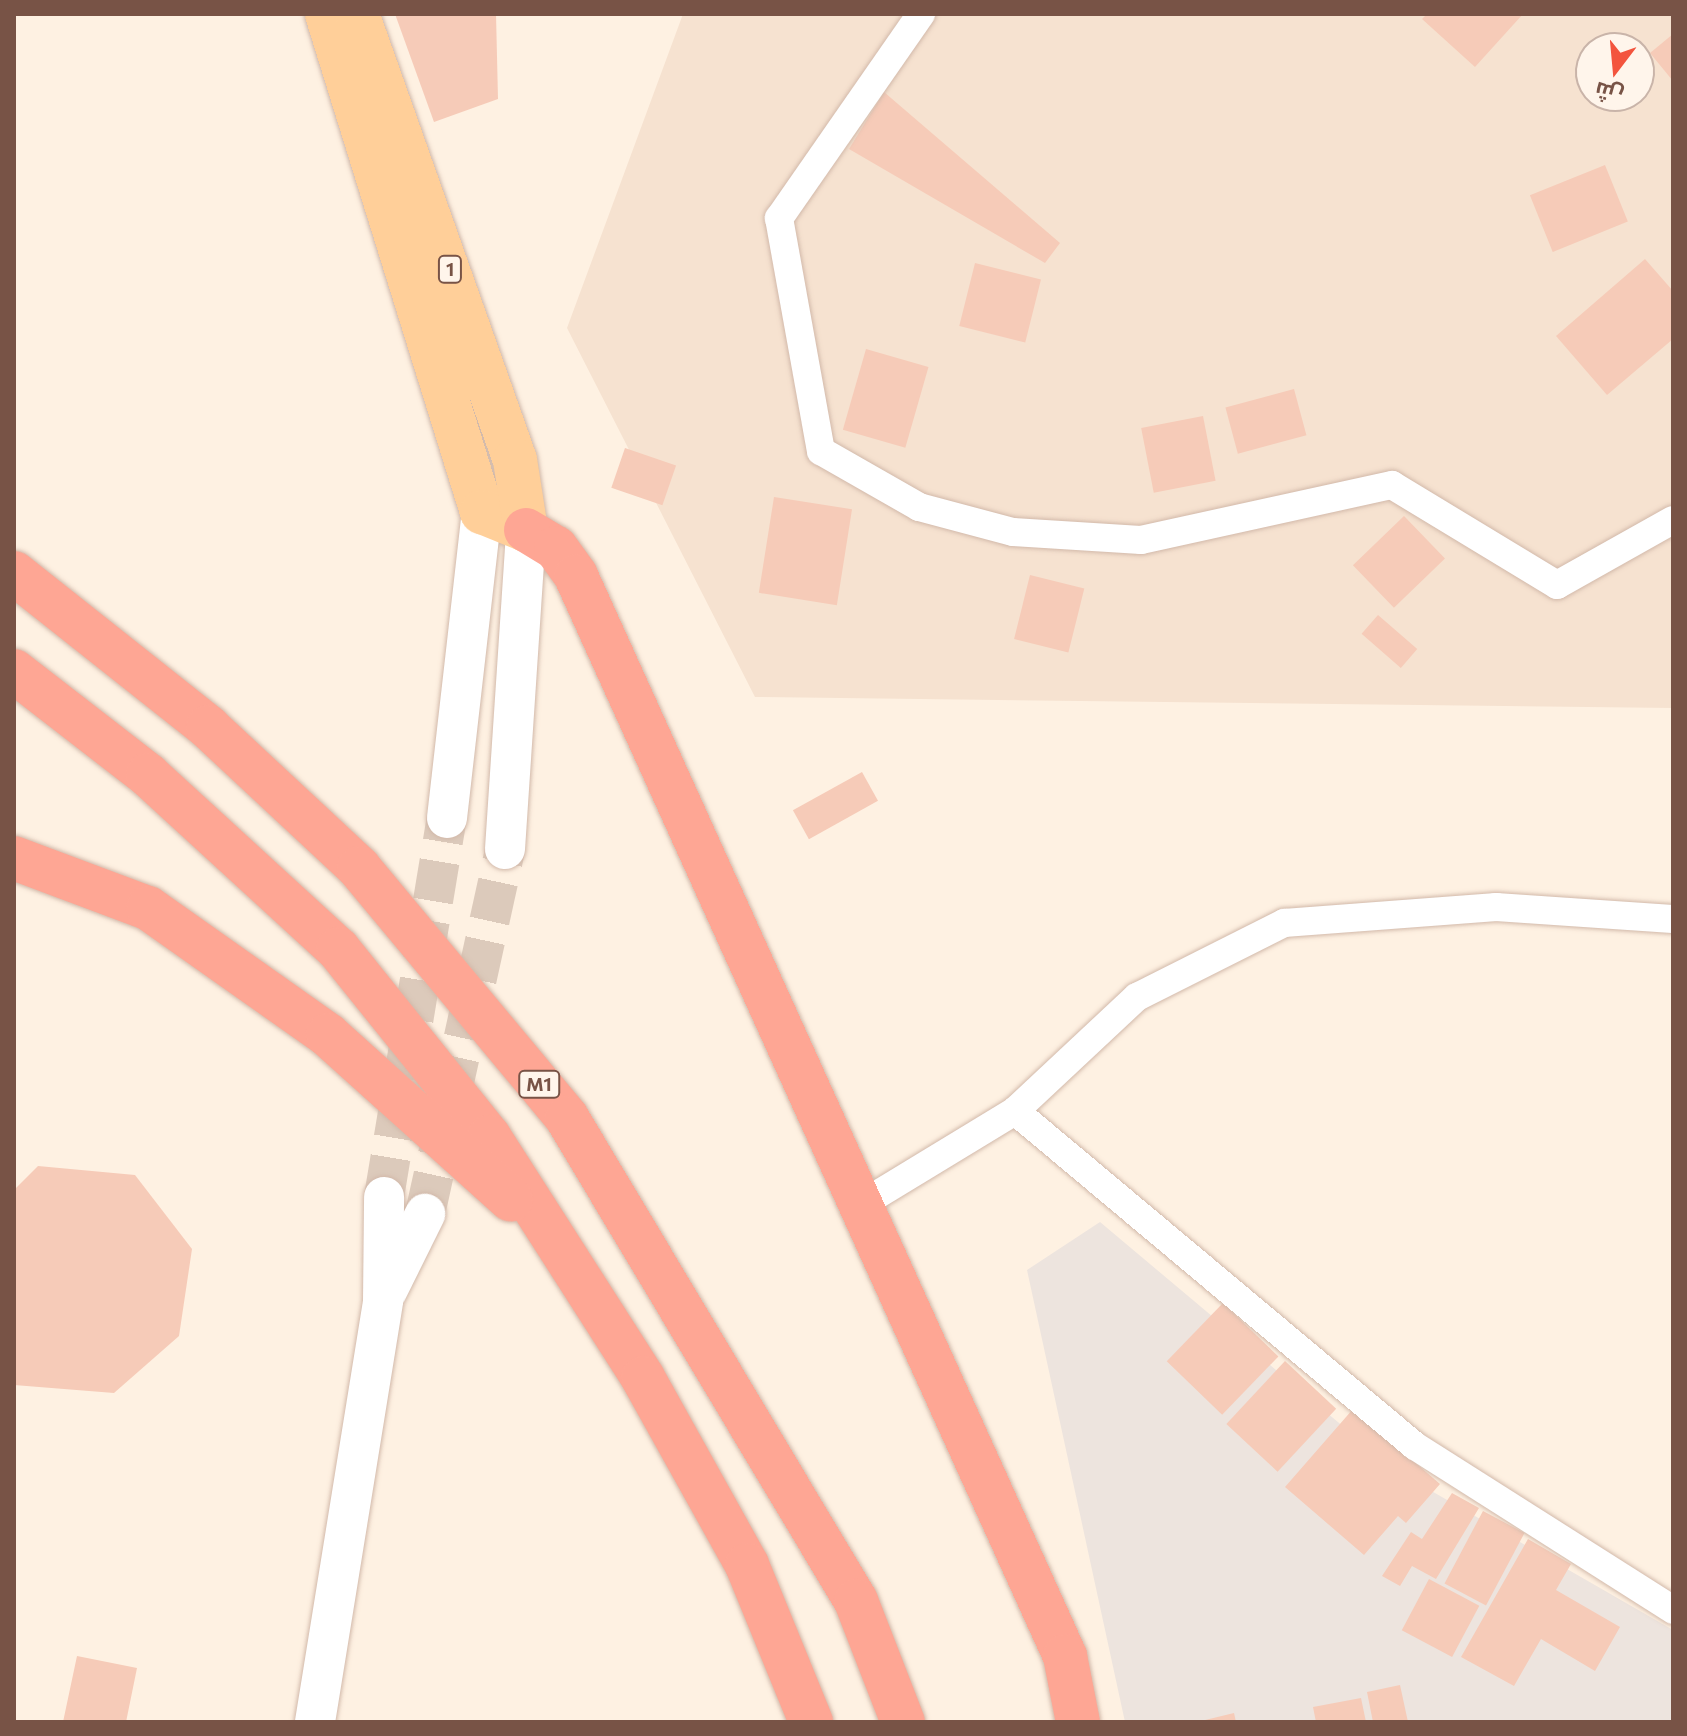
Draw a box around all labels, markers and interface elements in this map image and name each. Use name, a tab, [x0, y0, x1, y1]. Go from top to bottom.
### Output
north arrow	[1575, 32, 1655, 112]
text: ش	[1592, 77, 1626, 110]
road number: 1	[436, 255, 464, 283]
road number: M1	[517, 1070, 561, 1098]

